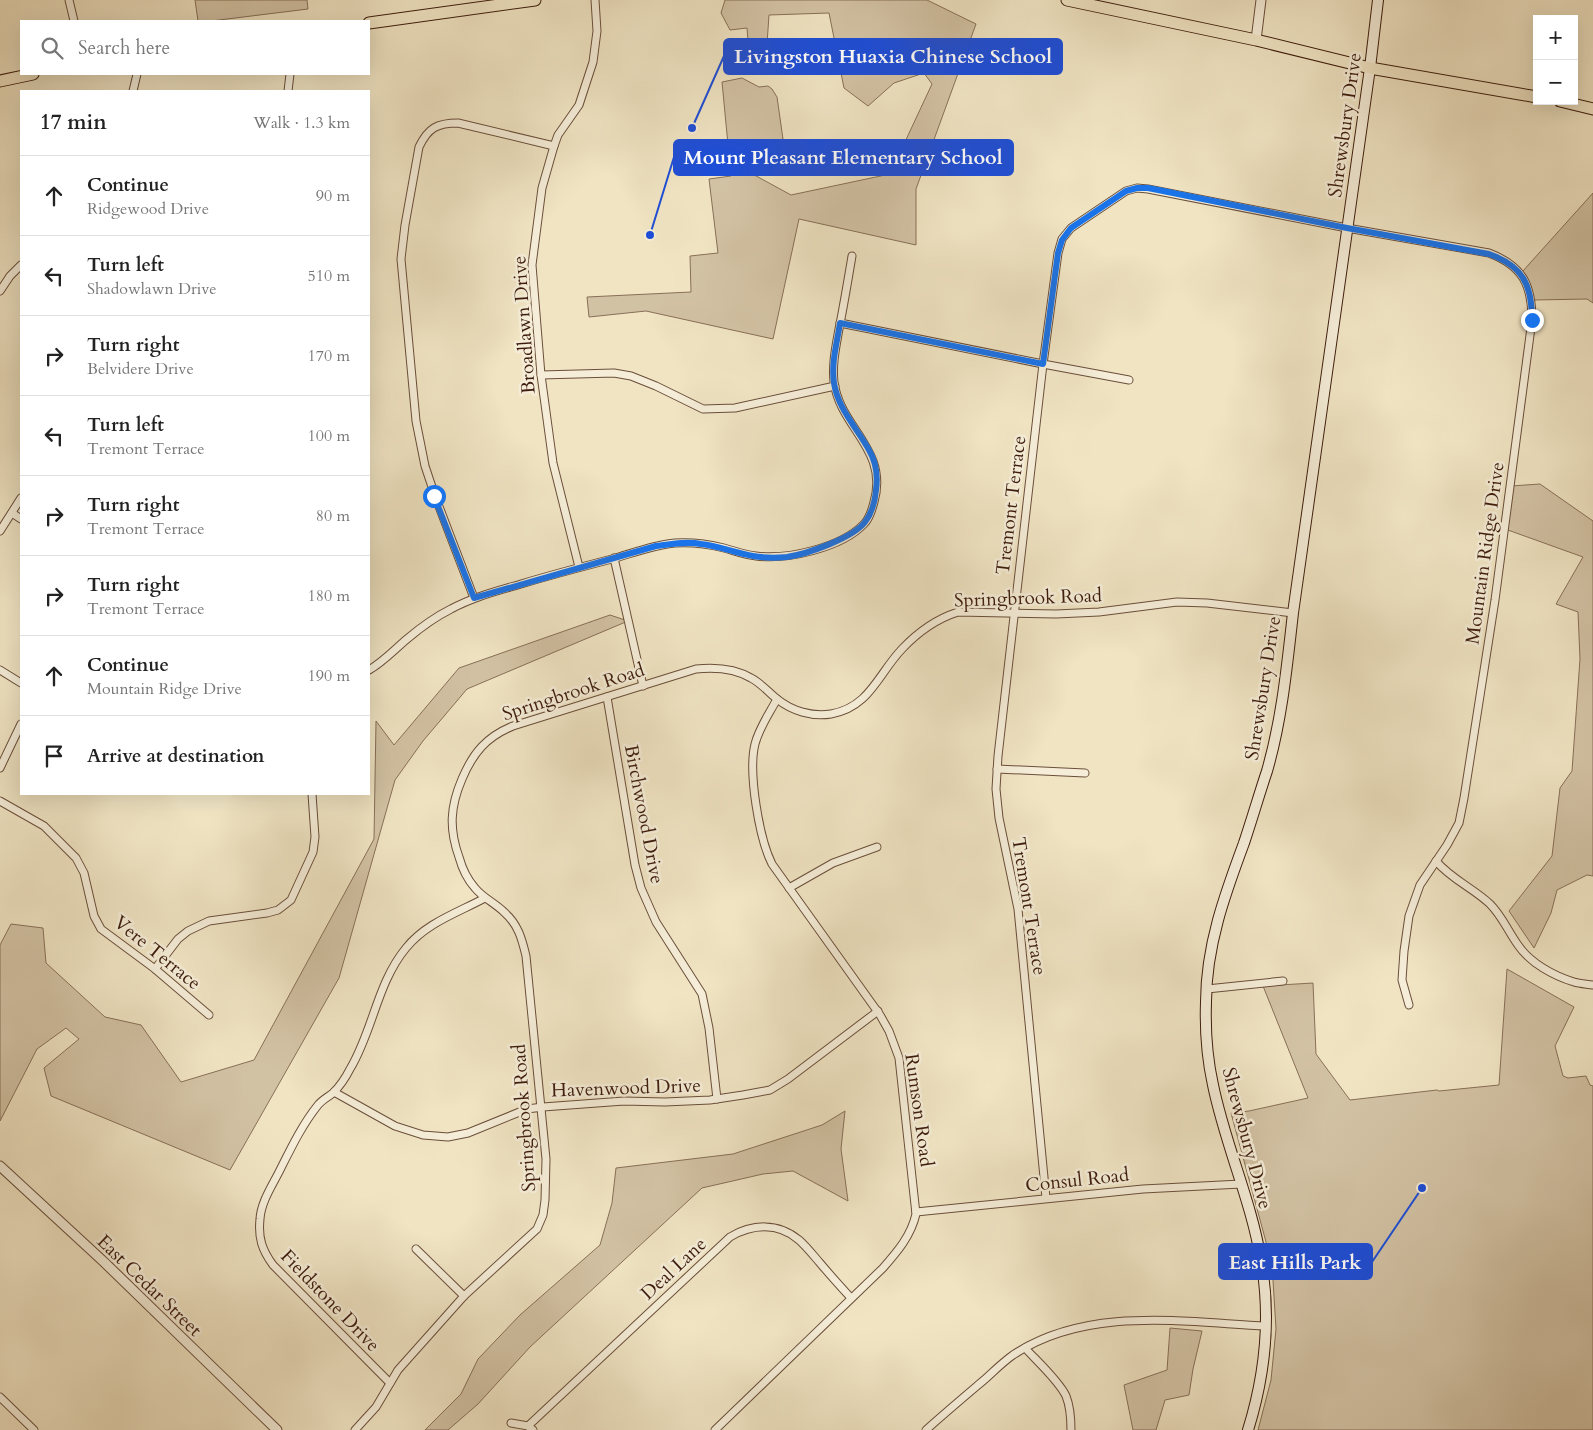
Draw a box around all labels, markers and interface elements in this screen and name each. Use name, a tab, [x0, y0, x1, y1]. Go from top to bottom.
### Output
map controls	[1533, 15, 1578, 105]
button: +	[1533, 15, 1578, 60]
search box	[20, 20, 370, 75]
icon: search	[38, 34, 66, 62]
text: Search here	[78, 35, 170, 61]
callout: Livingston Huaxia Chinese School	[724, 39, 1062, 74]
text: Livingston Huaxia Chinese School	[734, 43, 1052, 70]
street label: Shrewsbury Drive	[1322, 51, 1368, 199]
button: −	[1533, 60, 1578, 105]
text: 17 min	[40, 108, 107, 137]
text: Walk · 1.3 km	[253, 112, 350, 134]
callout: Mount Pleasant Elementary School	[674, 140, 1013, 175]
text: Mount Pleasant Elementary School	[683, 144, 1003, 171]
text: Continue	[87, 172, 169, 198]
icon: ahead	[40, 182, 68, 210]
text: 90 m	[316, 185, 350, 207]
text: Ridgewood Drive	[87, 198, 209, 220]
text: Turn left	[87, 252, 164, 278]
street label: Broadlawn Drive	[506, 255, 542, 395]
icon: left	[40, 262, 68, 290]
text: 510 m	[308, 265, 350, 287]
text: Shadowlawn Drive	[87, 278, 217, 300]
route end	[1521, 309, 1544, 332]
text: Turn right	[87, 332, 179, 358]
icon: right	[40, 342, 68, 370]
text: 170 m	[308, 345, 350, 367]
text: Belvidere Drive	[87, 358, 194, 380]
text: Turn left	[87, 412, 164, 438]
icon: left	[40, 422, 68, 450]
text: 100 m	[308, 425, 350, 447]
street label: Tremont Terrace	[990, 434, 1032, 576]
text: Tremont Terrace	[87, 438, 205, 460]
street label: Mountain Ridge Drive	[1459, 460, 1511, 646]
route start	[423, 485, 446, 508]
text: Turn right	[87, 492, 179, 518]
icon: right	[40, 502, 68, 530]
text: 80 m	[316, 505, 350, 527]
text: Tremont Terrace	[87, 518, 205, 540]
text: Turn right	[87, 572, 179, 598]
icon: right	[40, 582, 68, 610]
street label: Springbrook Road	[954, 582, 1102, 614]
text: 180 m	[308, 585, 350, 607]
text: Tremont Terrace	[87, 598, 205, 620]
street label: Shrewsbury Drive	[1239, 614, 1287, 762]
text: Continue	[87, 652, 169, 678]
street label: Springbrook Road	[499, 657, 648, 727]
icon: ahead	[40, 662, 68, 690]
text: 190 m	[308, 665, 350, 687]
text: Mountain Ridge Drive	[87, 678, 242, 700]
icon: arrive	[40, 742, 68, 770]
street label: Birchwood Drive	[618, 742, 670, 886]
text: Arrive at destination	[87, 743, 264, 769]
street label: Tremont Terrace	[1005, 835, 1053, 977]
street label: Vere Terrace	[108, 910, 206, 996]
street label: Springbrook Road	[506, 1043, 542, 1193]
street label: Rumson Road	[898, 1052, 940, 1168]
street label: Shrewsbury Drive	[1216, 1065, 1278, 1212]
street label: Havenwood Drive	[551, 1072, 701, 1104]
street label: Consul Road	[1024, 1162, 1130, 1198]
street label: East Cedar Street	[91, 1229, 207, 1343]
street label: Deal Lane	[635, 1231, 712, 1306]
street label: Fieldstone Drive	[275, 1244, 386, 1358]
callout: East Hills Park	[1219, 1244, 1372, 1279]
text: East Hills Park	[1228, 1249, 1362, 1276]

